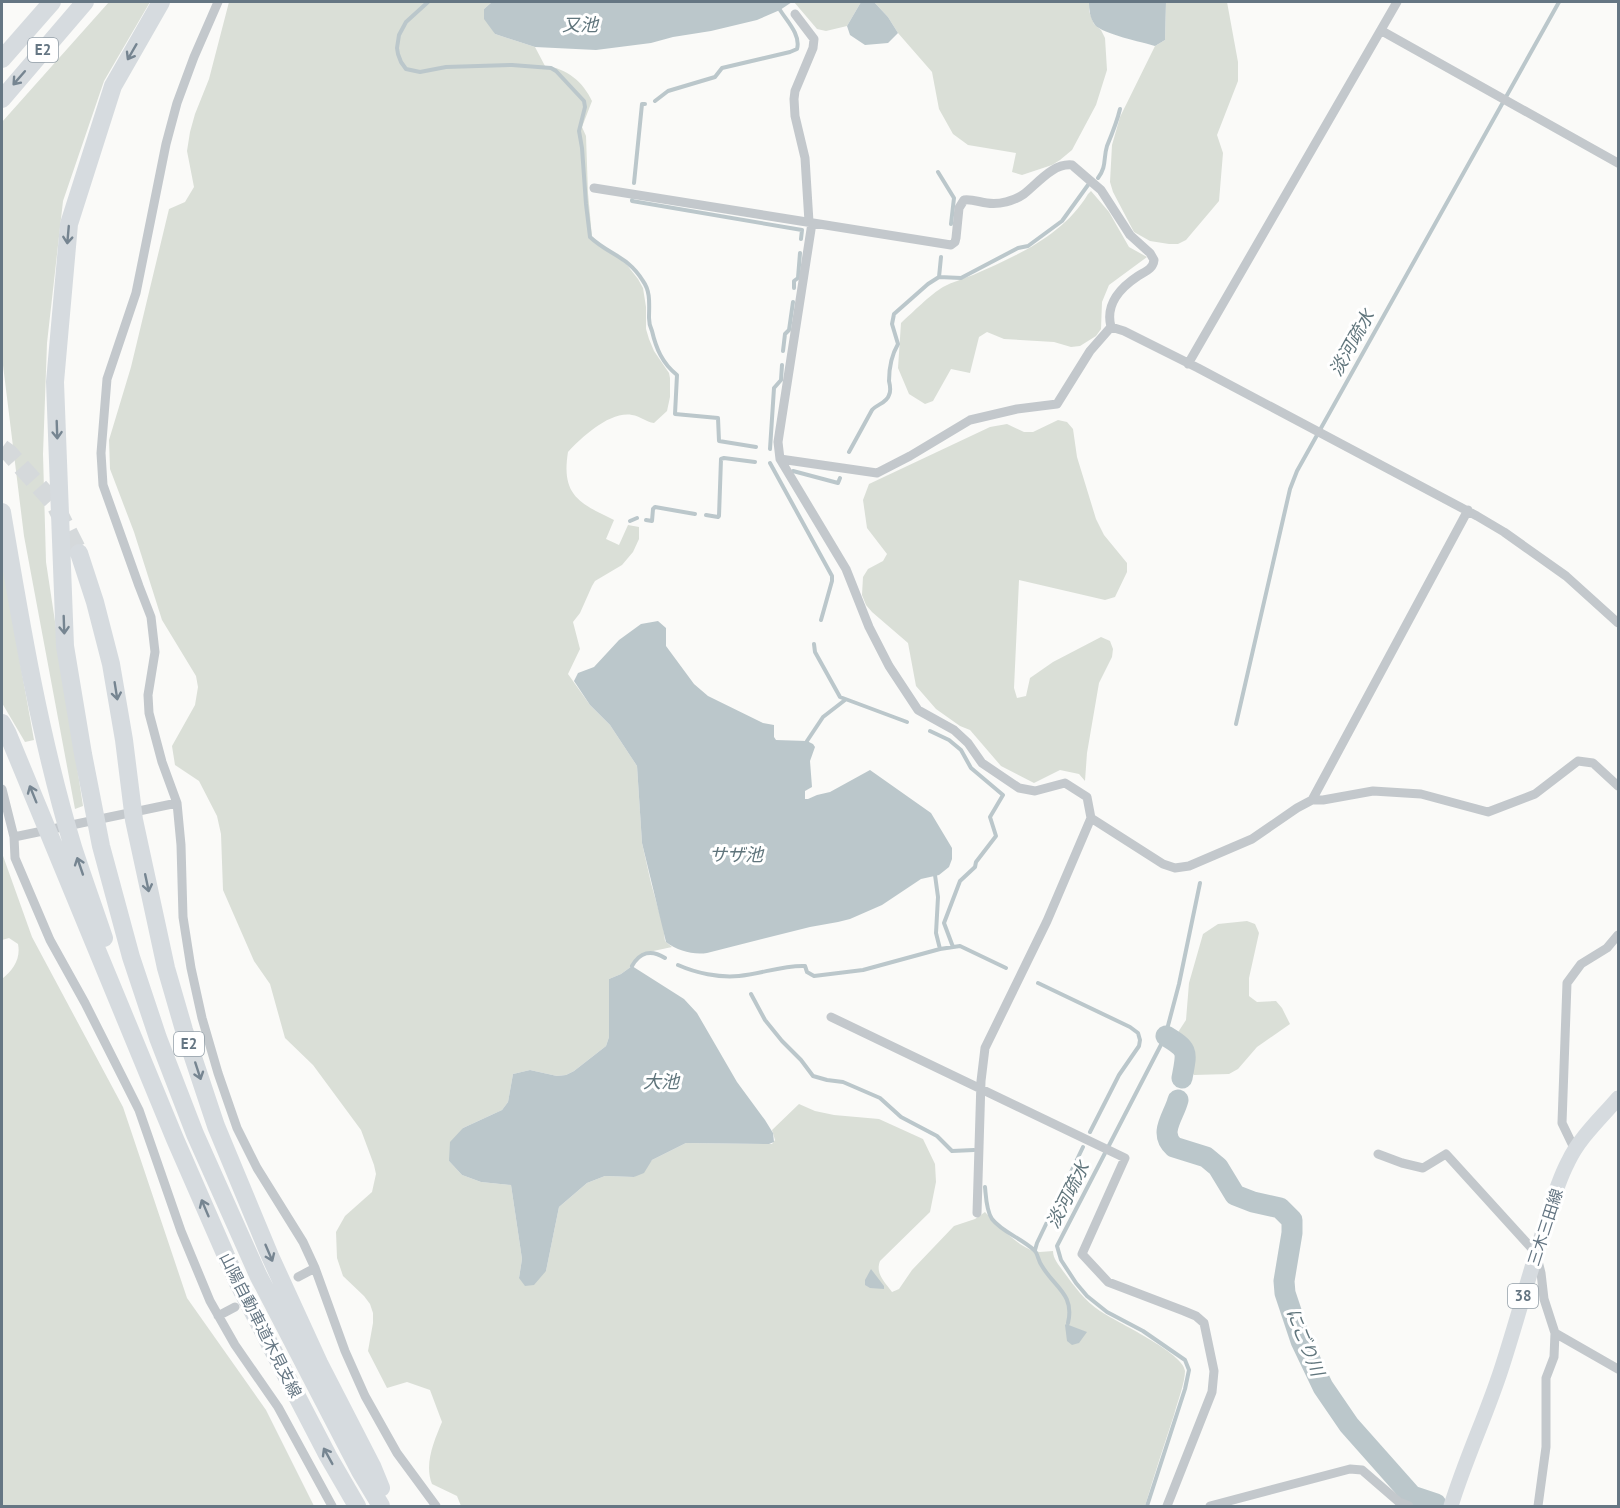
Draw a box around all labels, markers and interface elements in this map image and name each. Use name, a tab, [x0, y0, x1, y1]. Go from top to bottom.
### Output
water label: 又池	[562, 13, 600, 36]
road number: E2	[28, 38, 58, 62]
one-way arrow	[125, 44, 137, 61]
one-way arrow	[13, 70, 26, 86]
one-way arrow	[62, 225, 73, 245]
water label: 淡河疏水	[1324, 304, 1380, 380]
one-way arrow	[52, 419, 63, 439]
one-way arrow	[59, 614, 70, 634]
one-way arrow	[110, 680, 121, 700]
one-way arrow	[27, 785, 38, 803]
water label: サザ池	[709, 843, 765, 866]
one-way arrow	[73, 857, 84, 876]
one-way arrow	[141, 873, 153, 892]
road number: E2	[174, 1032, 204, 1056]
one-way arrow	[193, 1061, 204, 1080]
water label: 大池	[643, 1070, 681, 1093]
water label: 淡河疏水	[1041, 1156, 1095, 1232]
street label: 三木三田線	[1523, 1186, 1567, 1268]
one-way arrow	[199, 1200, 210, 1218]
one-way arrow	[264, 1243, 275, 1261]
street label: 山陽自動車道木見支線	[216, 1249, 306, 1401]
road number: 38	[1508, 1284, 1538, 1308]
water label: にごり川	[1281, 1304, 1330, 1381]
one-way arrow	[322, 1448, 334, 1465]

